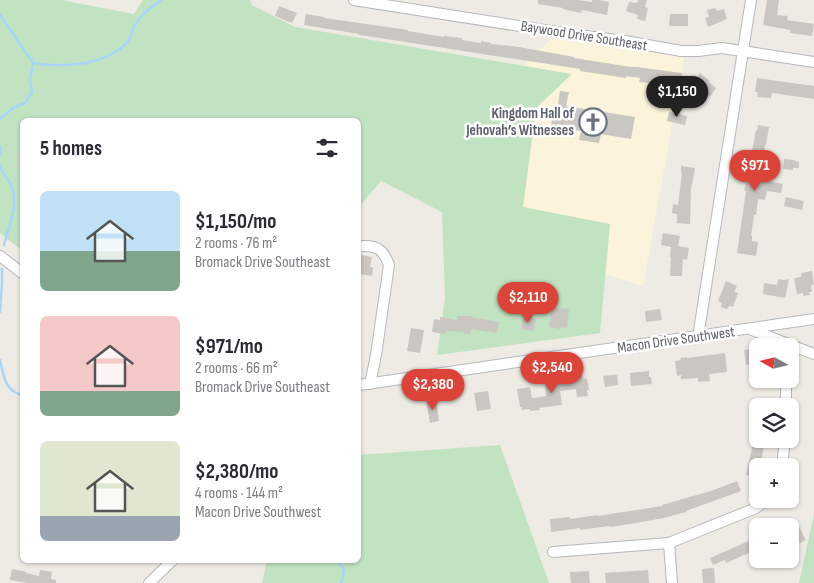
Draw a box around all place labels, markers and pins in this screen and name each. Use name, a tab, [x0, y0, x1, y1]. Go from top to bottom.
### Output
pin: $1,150	[636, 76, 718, 118]
place label: Kingdom Hall of Jehovah’s Witnesses	[465, 104, 574, 140]
church icon: Kingdom Hall of Jehovah’s Witnesses	[578, 107, 608, 137]
pin: $971	[725, 150, 785, 192]
pin: $2,110	[487, 282, 569, 324]
pin: $2,540	[511, 352, 593, 394]
pin: $2,380	[392, 368, 474, 411]

